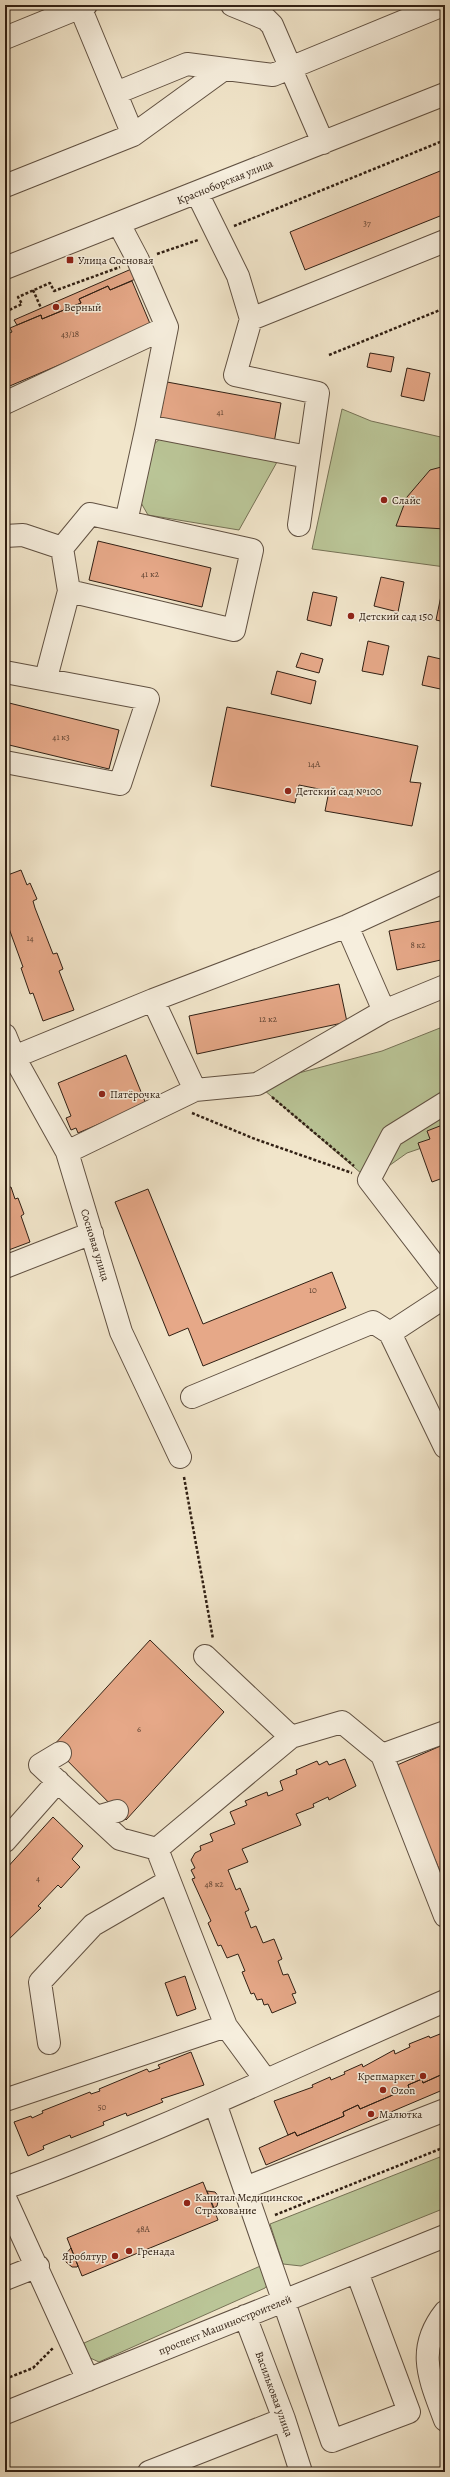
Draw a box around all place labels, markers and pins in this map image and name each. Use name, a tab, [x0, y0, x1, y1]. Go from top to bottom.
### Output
place label: Улица Сосновая	[78, 253, 154, 268]
marker: Улица Сосновая	[65, 255, 75, 265]
place label: Верный	[64, 300, 101, 315]
marker: Верный	[51, 302, 61, 312]
place label: Слайс	[392, 493, 421, 508]
marker: Слайс	[379, 495, 389, 505]
place label: Детский сад 150	[359, 609, 433, 624]
marker: Детский сад 150	[346, 611, 356, 621]
place label: Детский сад №100	[296, 784, 382, 799]
marker: Детский сад №100	[283, 786, 293, 796]
place label: Пятёрочка	[110, 1087, 161, 1102]
marker: Пятёрочка	[97, 1089, 107, 1099]
place label: Крепмаркет	[358, 2069, 415, 2084]
marker: Крепмаркет	[418, 2071, 428, 2081]
place label: Ozon	[391, 2083, 415, 2098]
marker: Ozon	[378, 2085, 388, 2095]
place label: Малютка	[379, 2107, 423, 2122]
marker: Малютка	[366, 2109, 376, 2119]
place label: Капитал Медицинское Страхование	[195, 2190, 303, 2218]
marker: Капитал Медицинское Страхование	[182, 2198, 192, 2208]
place label: Гренада	[137, 2244, 176, 2259]
marker: Гренада	[124, 2246, 134, 2256]
place label: Яроблтур	[62, 2249, 107, 2264]
marker: Яроблтур	[110, 2251, 120, 2261]

